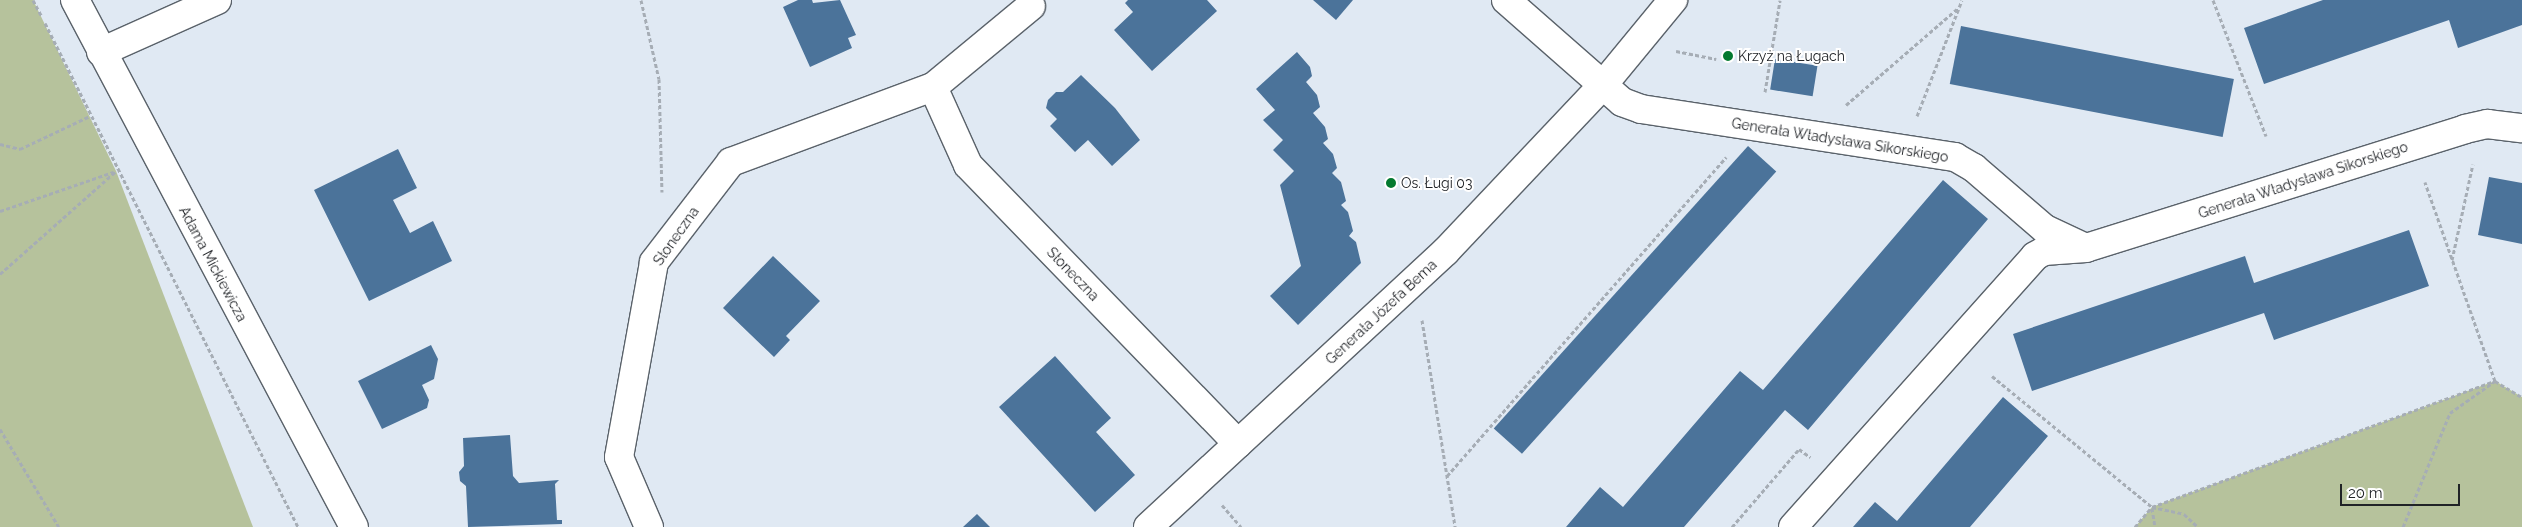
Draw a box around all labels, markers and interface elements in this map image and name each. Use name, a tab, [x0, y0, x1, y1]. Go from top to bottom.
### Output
place label: Krzyż na Ługach	[1738, 48, 1845, 64]
marker: Krzyż na Ługach	[1722, 50, 1734, 62]
street label: Generała Władysława Sikorskiego	[1730, 115, 1950, 165]
street label: Generała Władysława Sikorskiego	[2196, 138, 2410, 222]
place label: Os. Ługi 03	[1401, 175, 1472, 191]
marker: Os. Ługi 03	[1385, 177, 1397, 189]
street label: Słoneczna	[650, 203, 702, 269]
street label: Adama Mickiewicza	[176, 204, 250, 324]
street label: Słoneczna	[1043, 244, 1103, 304]
street label: Generała Józefa Bema	[1322, 256, 1440, 368]
scale bar	[2342, 474, 2462, 506]
text: 20 m	[2348, 484, 2383, 502]

